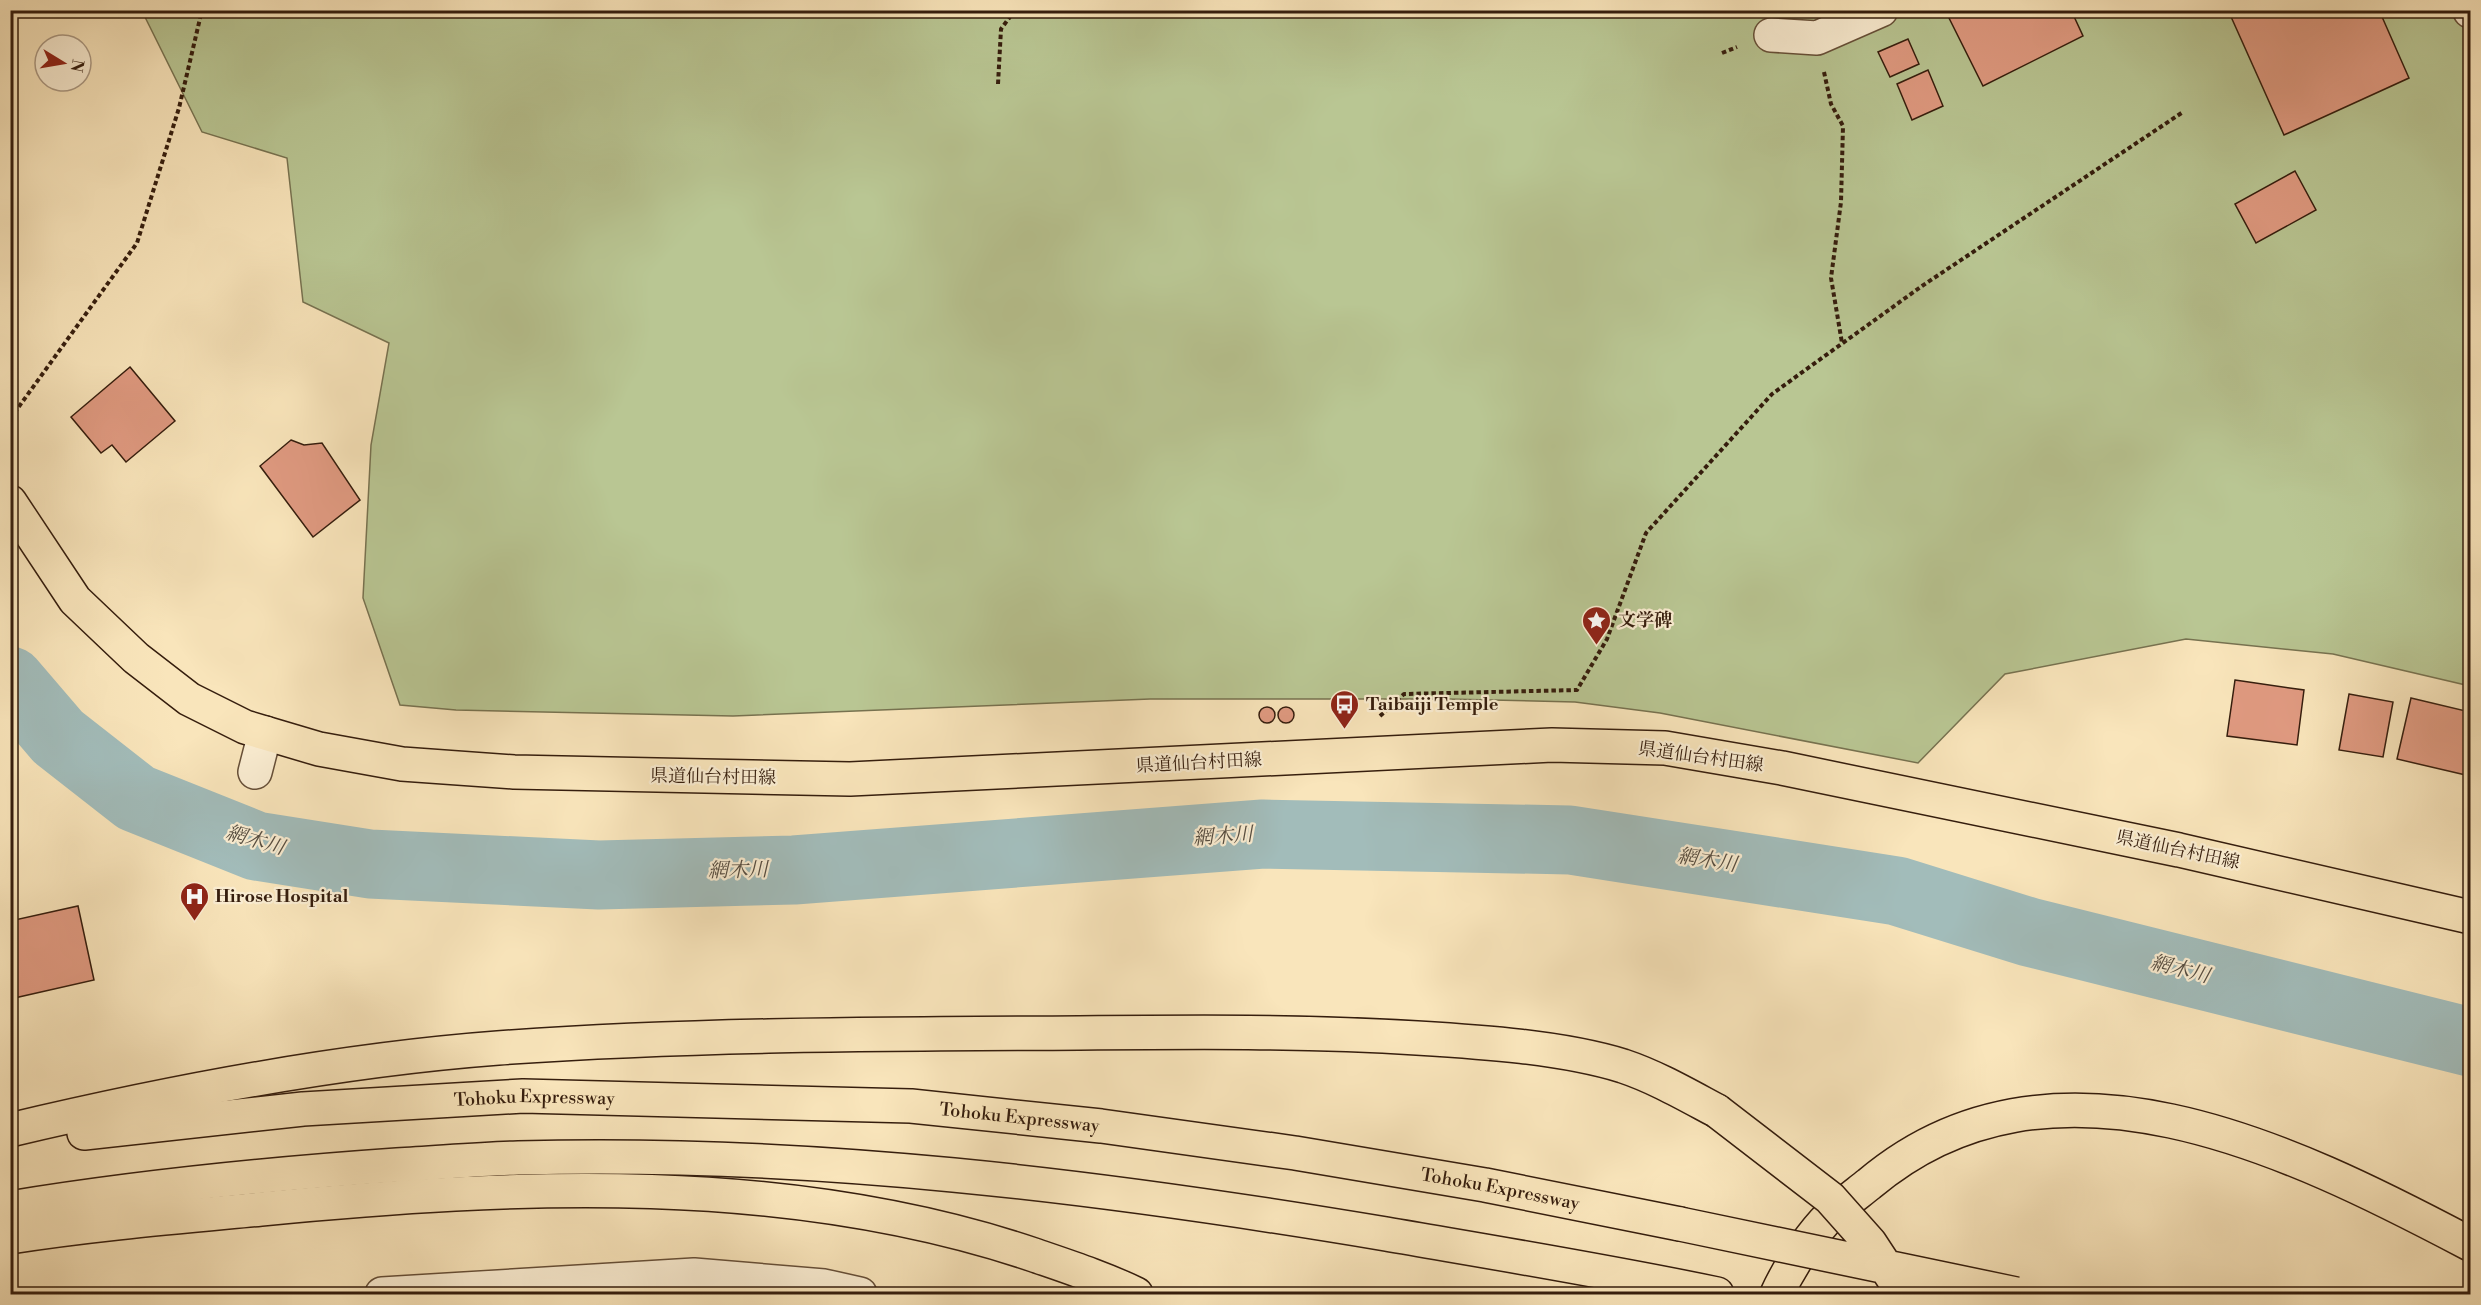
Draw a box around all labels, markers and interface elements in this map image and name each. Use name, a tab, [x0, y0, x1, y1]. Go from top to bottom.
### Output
north arrow	[33, 33, 93, 93]
text: N	[66, 58, 88, 74]
place icon: 文学碑	[1581, 604, 1613, 646]
place label: 文学碑	[1618, 609, 1672, 632]
bus stop icon: Taibaiji Temple	[1329, 688, 1361, 730]
place label: Taibaiji Temple	[1366, 693, 1499, 716]
street label: 県道仙台村田線	[1637, 737, 1765, 777]
street label: 県道仙台村田線	[1135, 748, 1263, 778]
street label: 県道仙台村田線	[650, 764, 776, 790]
water label: 網木川	[223, 821, 289, 862]
water label: 網木川	[1192, 822, 1256, 852]
street label: 県道仙台村田線	[2114, 826, 2242, 874]
water label: 網木川	[1675, 844, 1741, 878]
water label: 網木川	[708, 858, 770, 884]
hospital icon: Hirose Hospital	[178, 880, 210, 922]
place label: Hirose Hospital	[215, 885, 348, 908]
water label: 網木川	[2148, 951, 2214, 990]
street label: Tohoku Expressway	[453, 1084, 615, 1112]
street label: Tohoku Expressway	[938, 1098, 1101, 1137]
street label: Tohoku Expressway	[1419, 1163, 1582, 1215]

